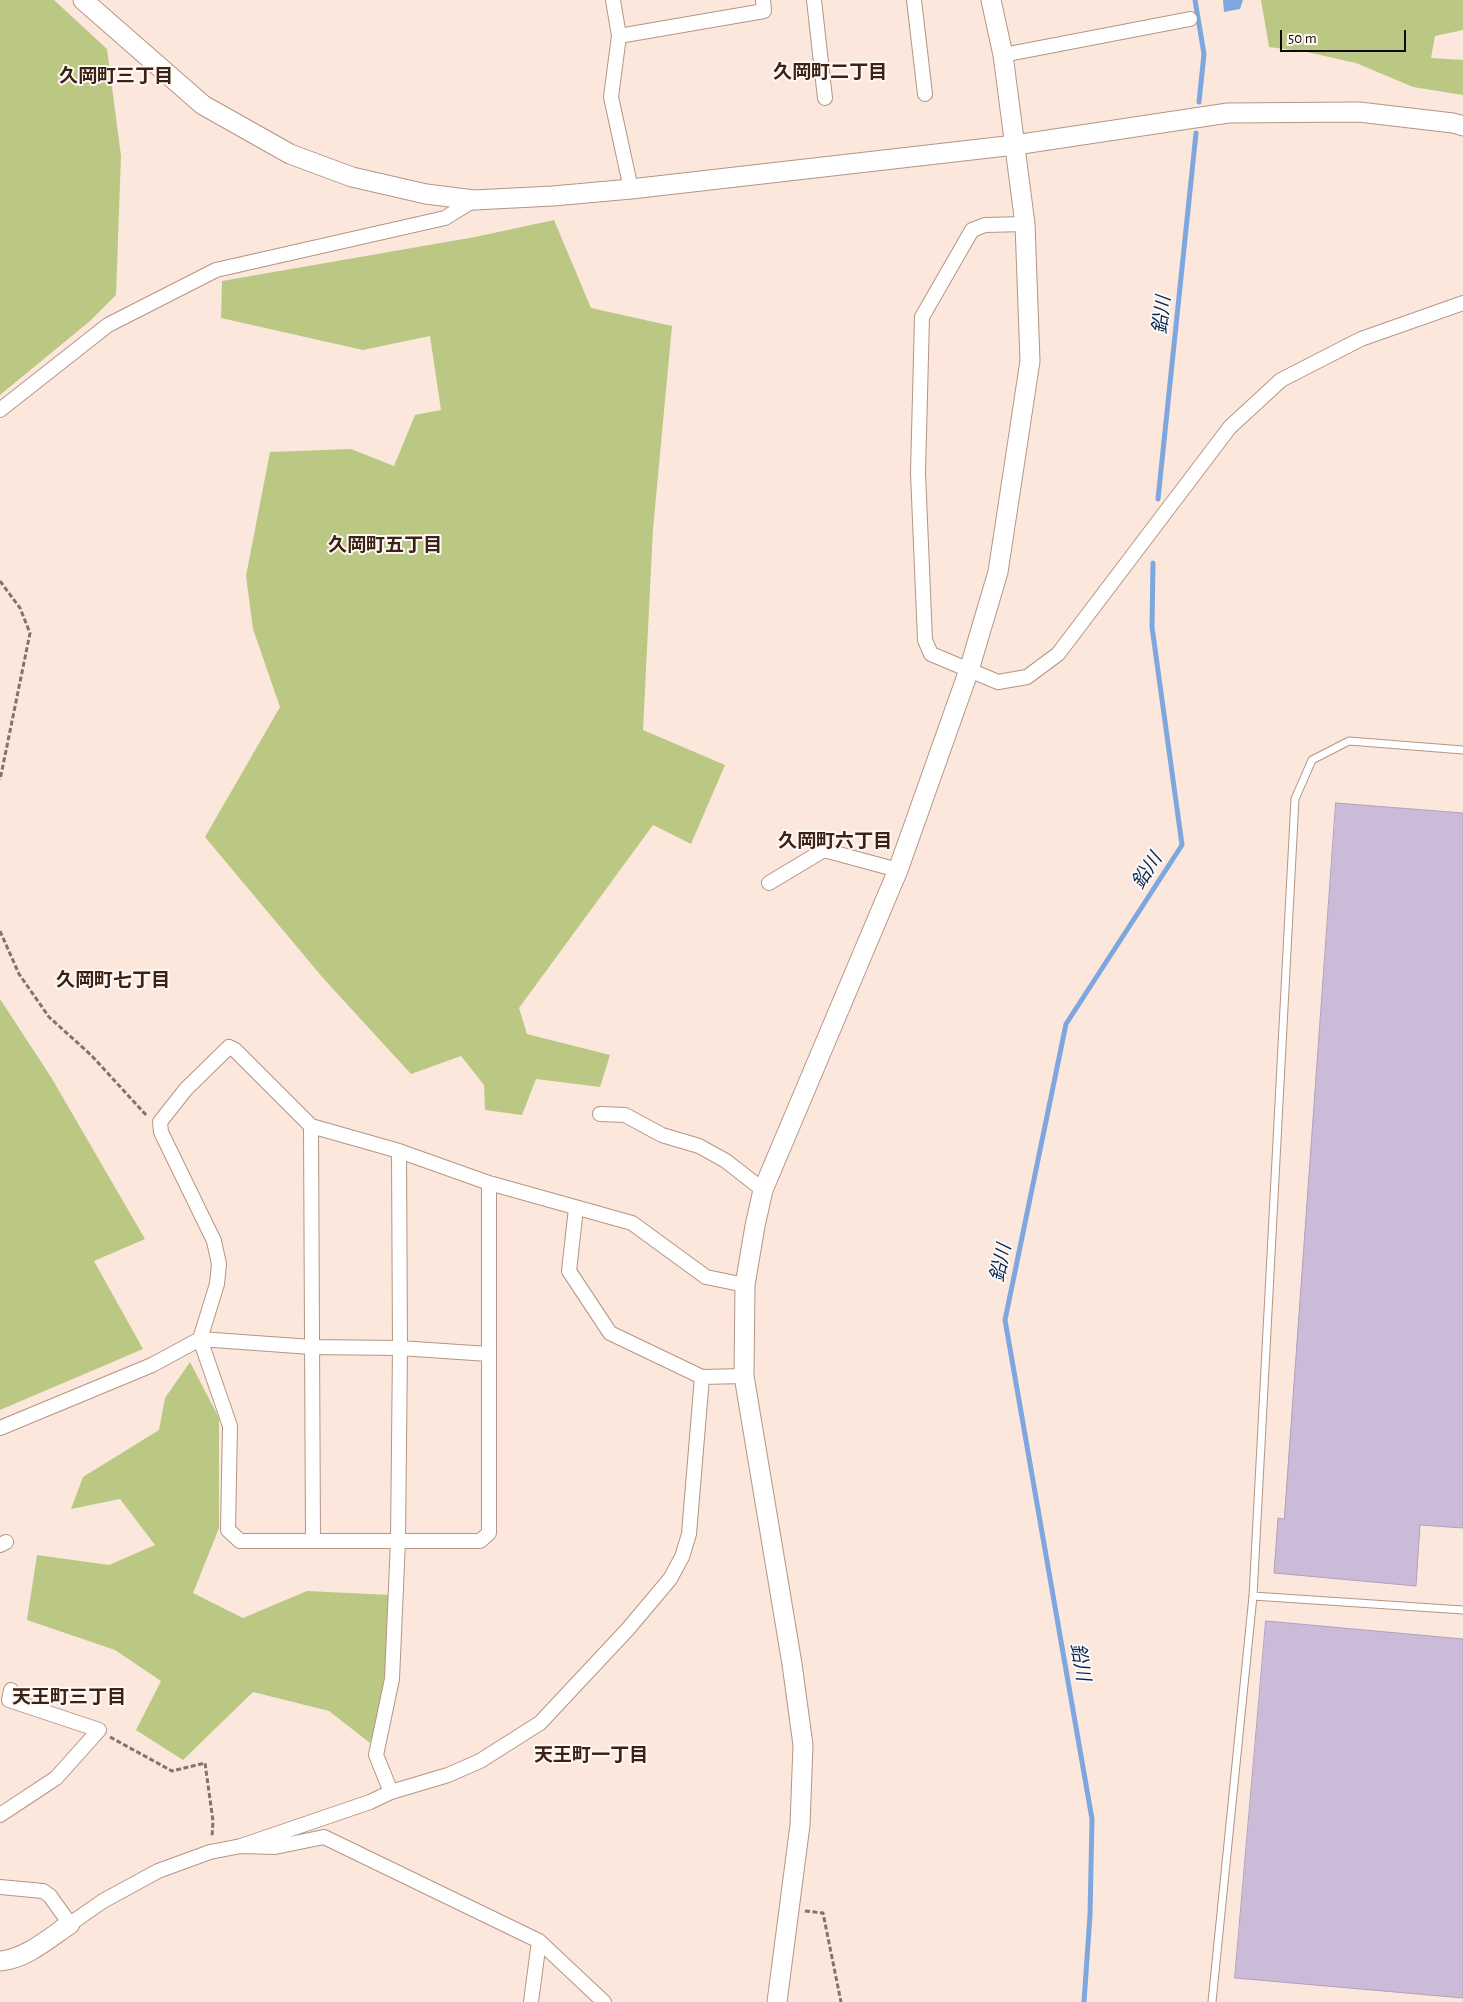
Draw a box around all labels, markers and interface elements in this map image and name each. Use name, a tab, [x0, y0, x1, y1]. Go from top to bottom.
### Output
scale bar	[1283, 20, 1409, 52]
text: 50 m	[1288, 31, 1317, 46]
district label: 久岡町二丁目	[773, 61, 887, 83]
district label: 久岡町三丁目	[59, 65, 173, 87]
water label: 鉛川	[1149, 295, 1175, 335]
district label: 久岡町五丁目	[328, 534, 442, 556]
district label: 久岡町六丁目	[778, 830, 892, 852]
water label: 鉛川	[1127, 849, 1167, 893]
district label: 久岡町七丁目	[56, 969, 170, 991]
water label: 鉛川	[986, 1242, 1016, 1284]
water label: 鉛川	[1065, 1641, 1095, 1683]
district label: 天王町三丁目	[12, 1686, 126, 1708]
district label: 天王町一丁目	[534, 1744, 648, 1766]

